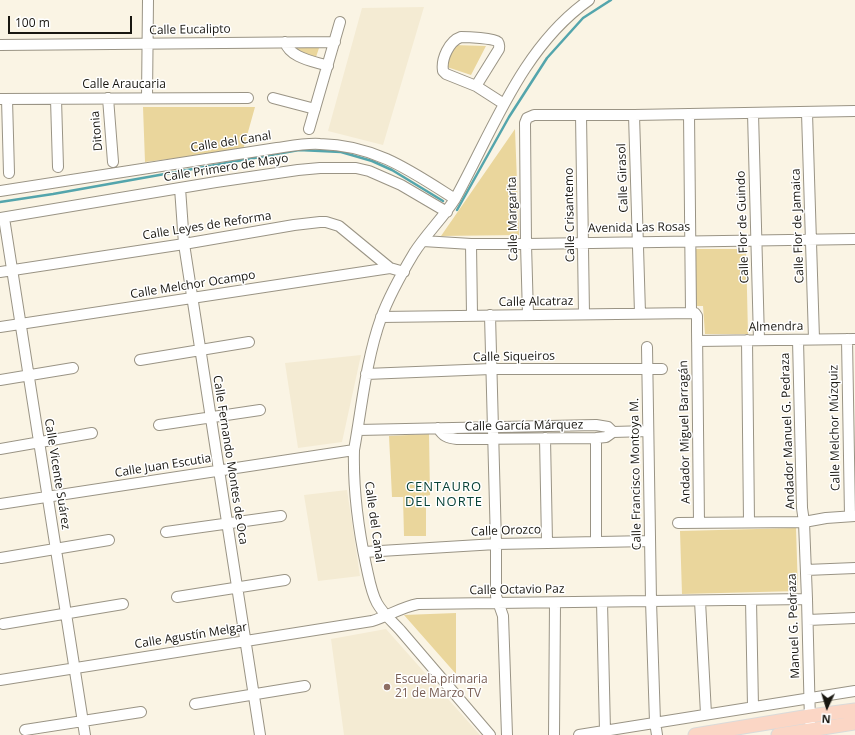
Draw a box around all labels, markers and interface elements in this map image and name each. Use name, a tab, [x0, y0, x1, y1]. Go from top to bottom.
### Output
scale bar	[10, 8, 134, 34]
text: 100 m	[15, 14, 50, 31]
street label: Calle Eucalipto	[149, 22, 231, 38]
street label: Calle Araucaria	[82, 78, 166, 92]
street label: Ditonia	[88, 110, 106, 152]
street label: Calle del Canal	[190, 129, 272, 155]
street label: Calle Girasol	[615, 143, 631, 213]
street label: Calle Primero de Mayo	[163, 151, 289, 185]
street label: Calle Crisantemo	[562, 168, 578, 262]
street label: Calle Flor de Jamaica	[789, 168, 807, 284]
street label: Calle Flor de Guindo	[734, 170, 752, 284]
street label: Calle Margarita	[505, 177, 521, 261]
street label: Calle Leyes de Reforma	[142, 209, 272, 243]
street label: Avenida Las Rosas	[588, 220, 690, 236]
street label: Calle Melchor Ocampo	[129, 268, 257, 302]
street label: Calle Alcatraz	[499, 294, 573, 310]
street label: Almendra	[749, 319, 803, 335]
street label: Calle Siqueiros	[473, 349, 555, 365]
street label: Andador Manuel G. Pedraza	[778, 352, 798, 510]
street label: Andador Miguel Barragán	[677, 360, 693, 504]
street label: Calle Melchor Múzquiz	[827, 365, 843, 491]
street label: Calle Fernando Montes de Oca	[209, 374, 251, 546]
street label: Calle Francisco Montoya M.	[627, 398, 645, 550]
street label: Calle Vicente Suárez	[41, 417, 73, 531]
street label: Calle García Márquez	[465, 418, 583, 434]
street label: Calle Juan Escutia	[114, 451, 212, 481]
district label: CENTAURO DEL NORTE	[405, 479, 483, 510]
street label: Calle del Canal	[361, 481, 387, 563]
street label: Calle Orozco	[471, 523, 541, 539]
street label: Manuel G. Pedraza	[785, 573, 803, 679]
street label: Calle Octavio Paz	[469, 582, 565, 598]
street label: Calle Agustín Melgar	[134, 620, 248, 652]
place label: Escuela primaria 21 de Marzo TV	[395, 673, 488, 701]
marker: Escuela primaria 21 de Marzo TV	[382, 682, 392, 692]
north arrow	[807, 687, 847, 727]
text: N	[821, 712, 831, 727]

